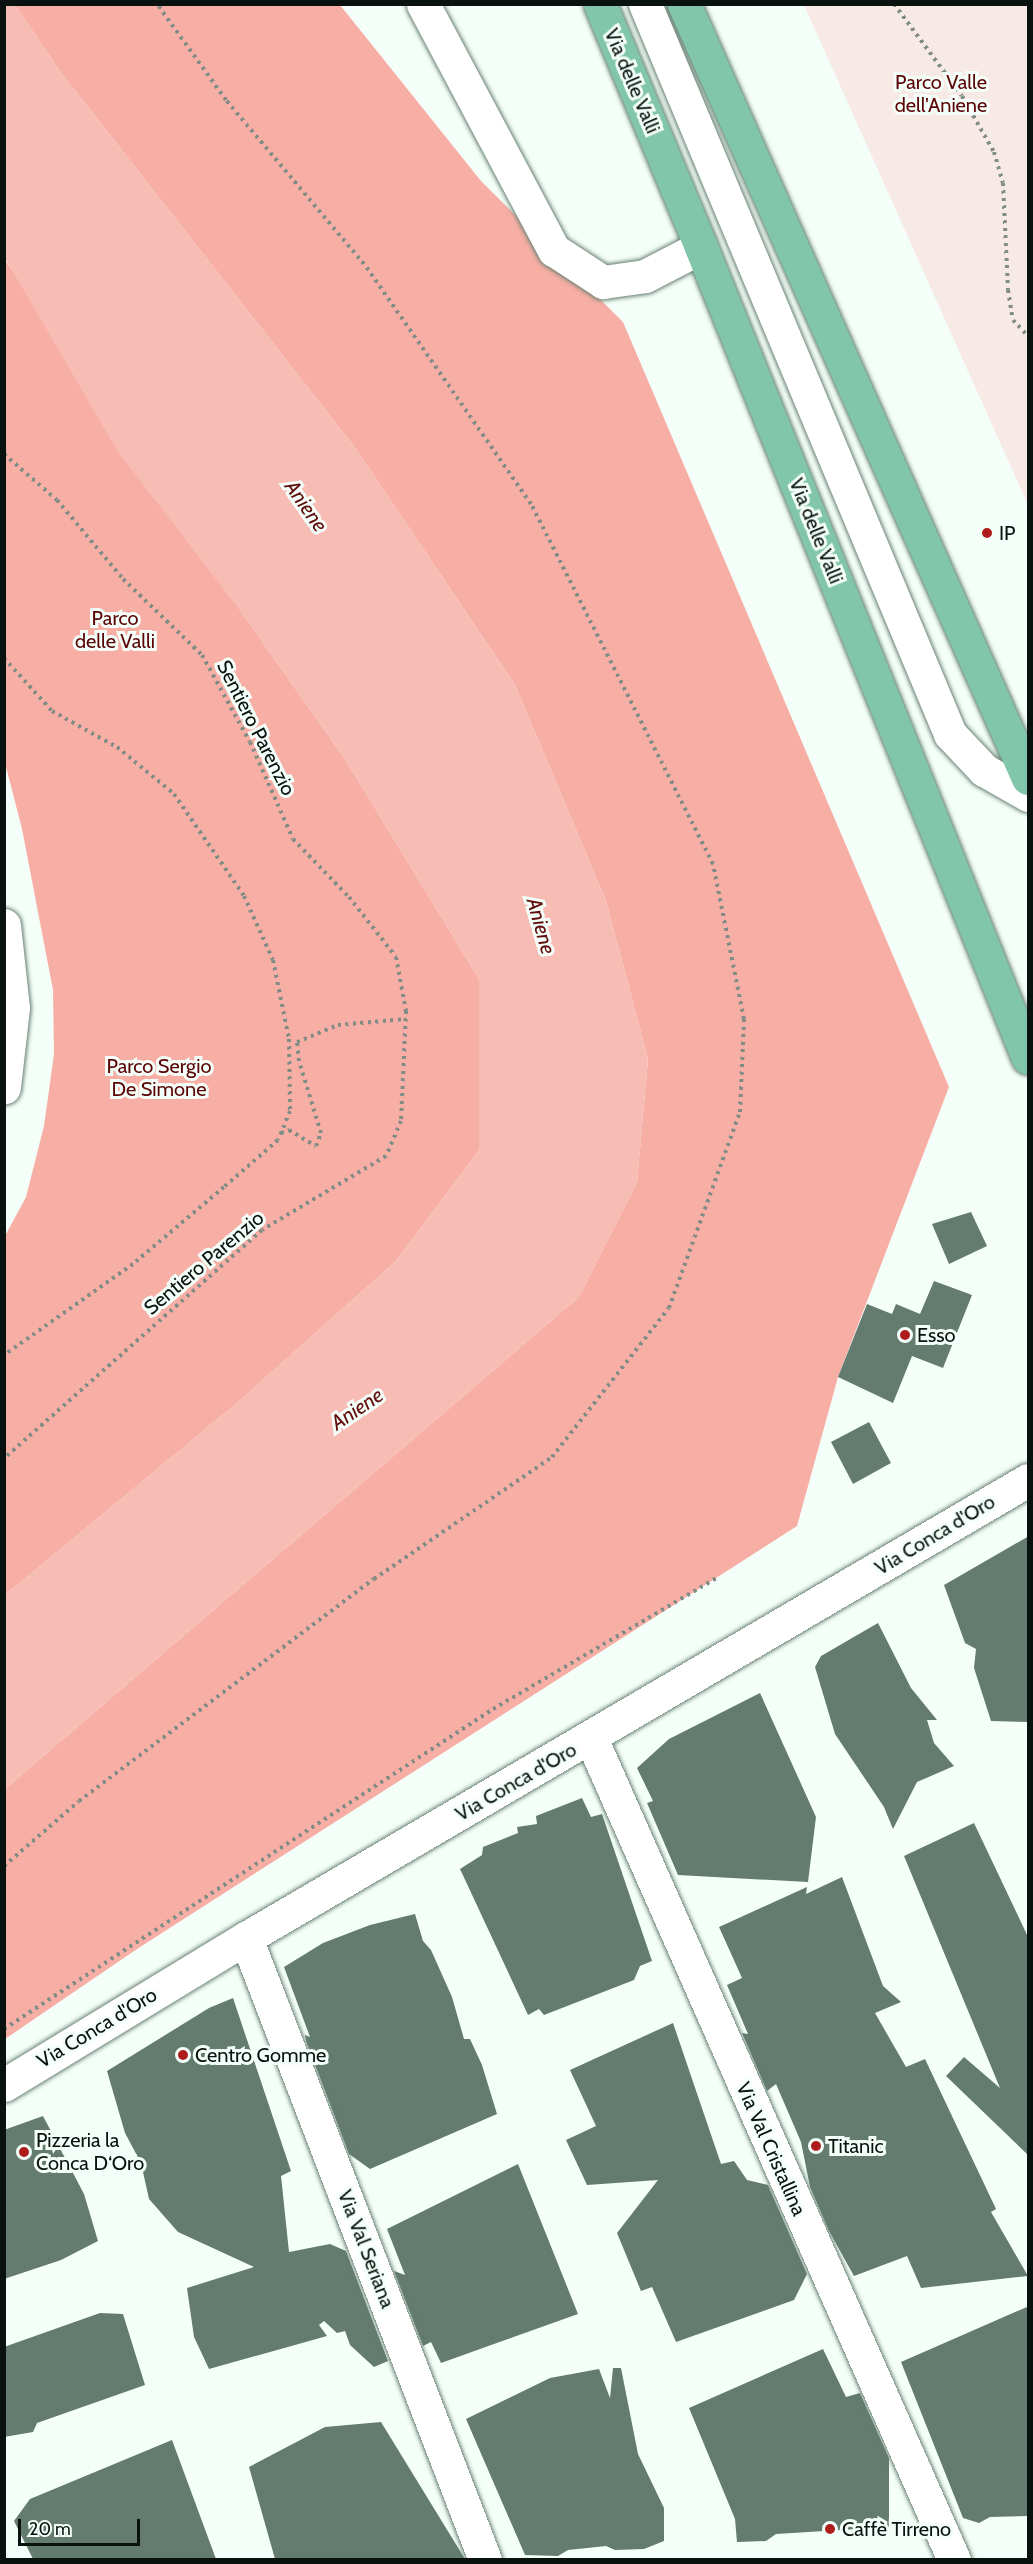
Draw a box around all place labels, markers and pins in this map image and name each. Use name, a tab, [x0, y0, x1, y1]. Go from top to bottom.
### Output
place label: IP	[999, 521, 1016, 545]
marker: IP	[980, 526, 994, 540]
place label: Esso	[917, 1323, 956, 1347]
marker: Esso	[898, 1328, 912, 1342]
place label: Centro Gomme	[195, 2043, 326, 2067]
marker: Centro Gomme	[176, 2048, 190, 2062]
place label: Pizzeria la Conca D‘Oro	[36, 2128, 144, 2175]
place label: Titanic	[828, 2134, 884, 2158]
marker: Titanic	[809, 2139, 823, 2153]
marker: Pizzeria la Conca D‘Oro	[17, 2145, 31, 2159]
place label: Caffè Tirreno	[842, 2517, 951, 2541]
marker: Caffè Tirreno	[823, 2522, 837, 2536]

